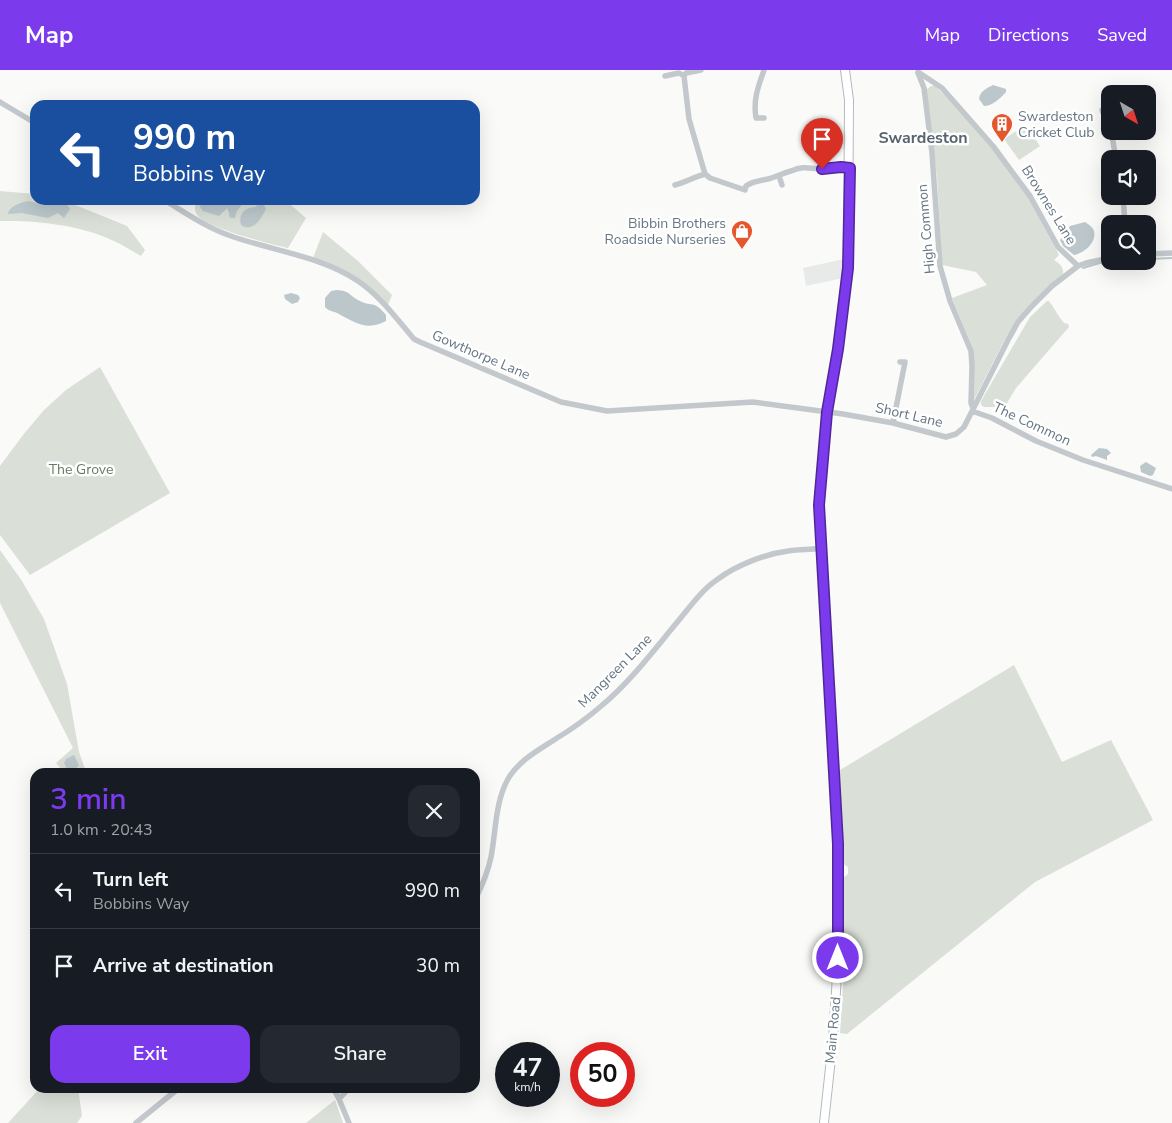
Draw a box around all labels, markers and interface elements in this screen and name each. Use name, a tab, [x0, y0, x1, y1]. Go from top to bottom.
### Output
text: Map	[25, 19, 73, 51]
text: Map	[925, 23, 960, 47]
text: Directions	[988, 23, 1069, 47]
text: Saved	[1097, 23, 1147, 47]
north arrow	[1101, 85, 1156, 140]
map controls	[1101, 85, 1156, 270]
place label: Swardeston Cricket Club	[1018, 107, 1095, 142]
building icon: Swardeston Cricket Club	[990, 112, 1014, 143]
text: 990 m	[133, 114, 236, 161]
pin	[801, 118, 843, 169]
icon: left	[50, 120, 115, 185]
icon: arrive	[808, 125, 836, 153]
district label: Swardeston	[879, 127, 968, 149]
button: sound	[1101, 150, 1156, 205]
text: Bobbins Way	[133, 159, 265, 189]
street label: Brownes Lane	[1017, 162, 1081, 248]
street label: High Common	[913, 183, 939, 275]
place label: Bibbin Brothers Roadside Nurseries	[604, 214, 726, 249]
button: search	[1101, 215, 1156, 270]
shop icon: Bibbin Brothers Roadside Nurseries	[730, 219, 754, 250]
street label: Gowthorpe Lane	[429, 326, 533, 384]
street label: Short Lane	[873, 398, 945, 432]
street label: The Common	[990, 398, 1074, 450]
park label: The Grove	[49, 460, 113, 479]
street label: Mangreen Lane	[574, 630, 656, 712]
text: 3 min	[50, 779, 126, 820]
button: close	[408, 785, 460, 837]
text: 1.0 km · 20:43	[50, 819, 153, 841]
text: Turn left	[93, 867, 168, 893]
icon: left	[50, 877, 78, 905]
text: 990 m	[405, 878, 460, 904]
text: Bobbins Way	[93, 893, 189, 915]
position arrow	[811, 931, 863, 983]
icon: arrive	[50, 952, 78, 980]
text: Arrive at destination	[93, 953, 274, 979]
text: 30 m	[416, 953, 460, 979]
street label: Main Road	[821, 996, 845, 1064]
button: Exit	[50, 1025, 250, 1083]
button: Share	[260, 1025, 460, 1083]
speed limit sign: 50	[570, 1042, 635, 1107]
text: 47	[512, 1051, 543, 1085]
text: km/h	[514, 1079, 541, 1095]

